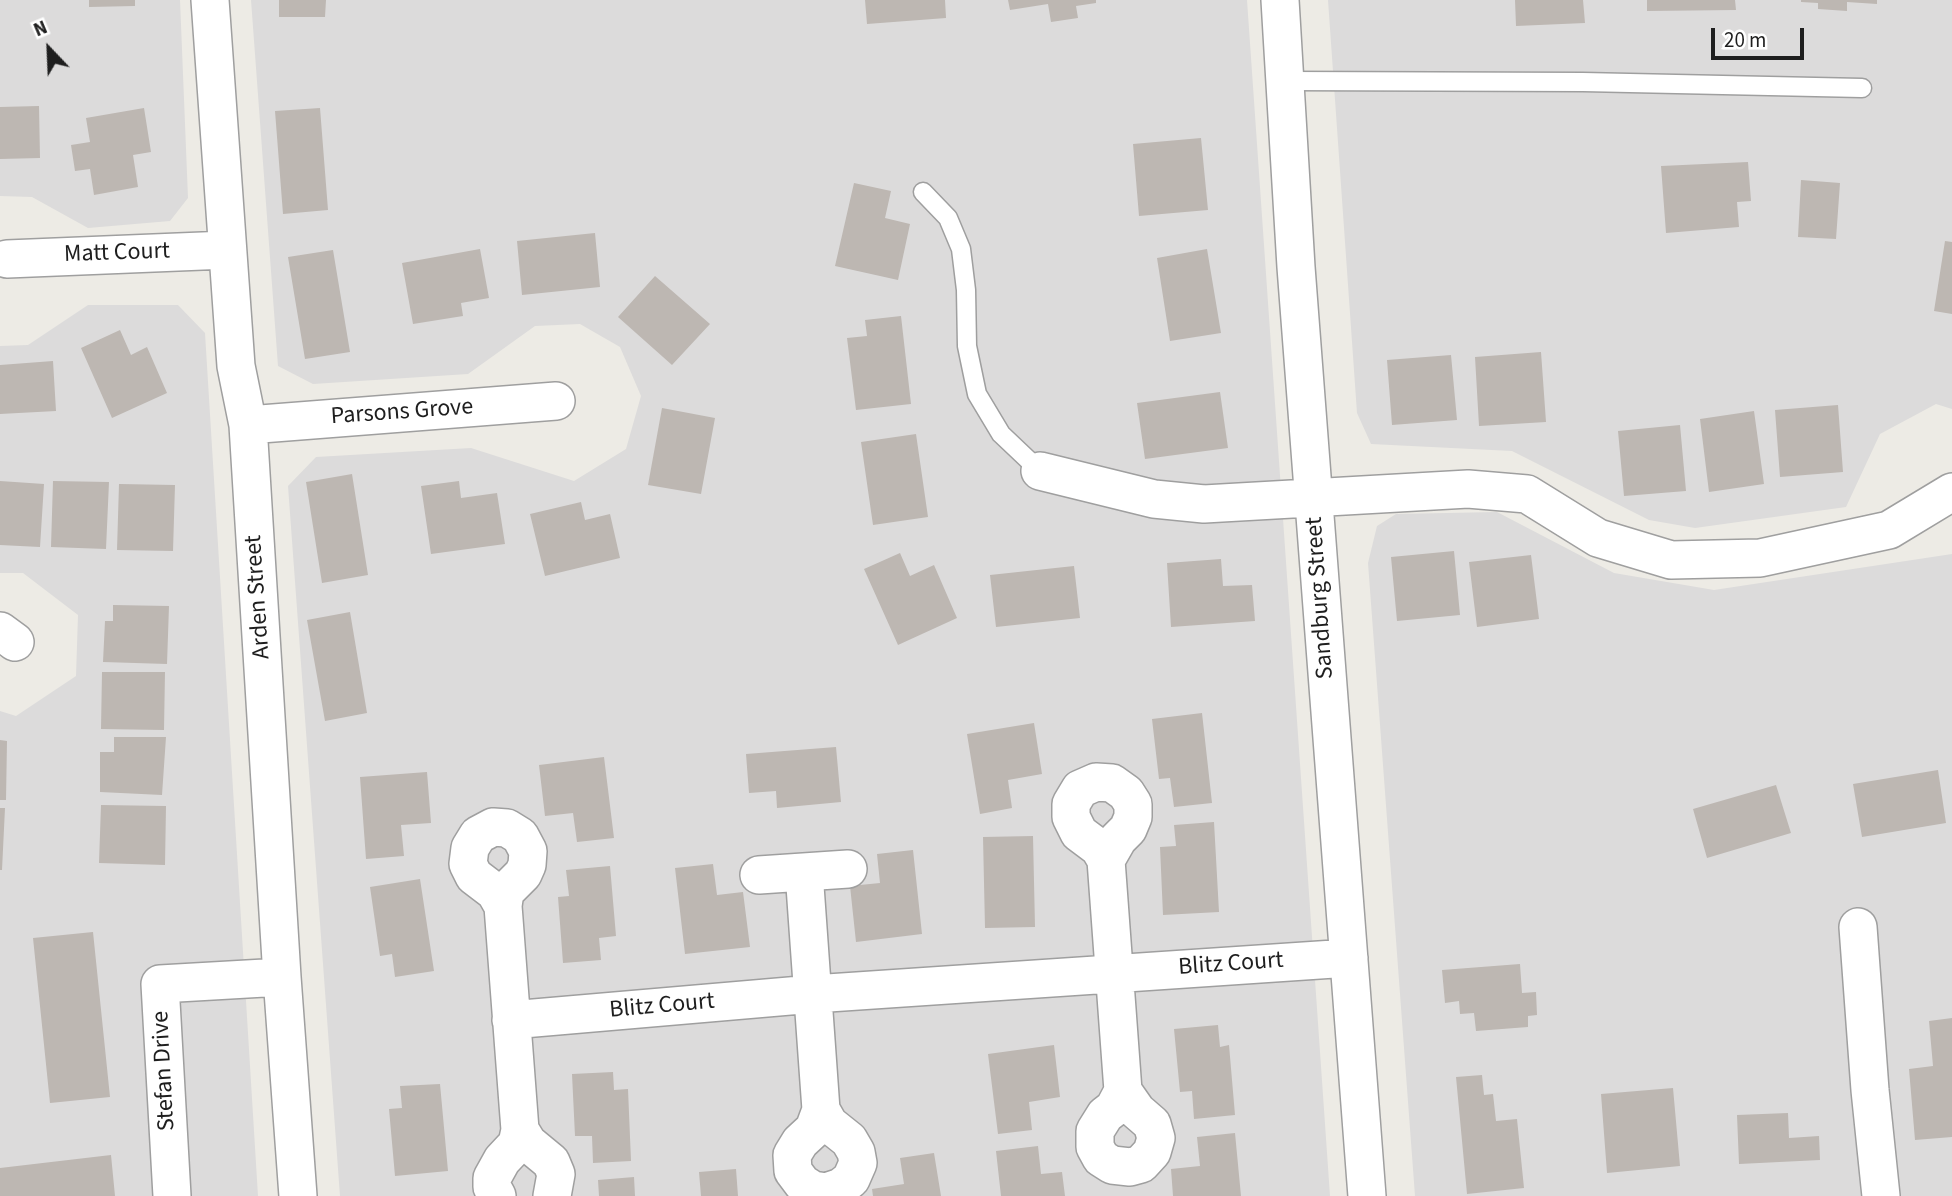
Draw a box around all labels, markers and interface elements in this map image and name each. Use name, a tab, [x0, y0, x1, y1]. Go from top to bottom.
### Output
north arrow	[14, 14, 84, 84]
text: N	[29, 14, 52, 44]
scale bar	[1714, 14, 1807, 58]
text: 20 m	[1724, 25, 1766, 55]
street label: Matt Court	[64, 238, 170, 270]
street label: Parsons Grove	[330, 394, 474, 432]
street label: Sandburg Street	[1301, 516, 1341, 680]
street label: Arden Street	[240, 534, 278, 660]
street label: Blitz Court	[1177, 947, 1285, 983]
street label: Blitz Court	[608, 988, 716, 1026]
street label: Stefan Drive	[147, 1010, 183, 1132]

